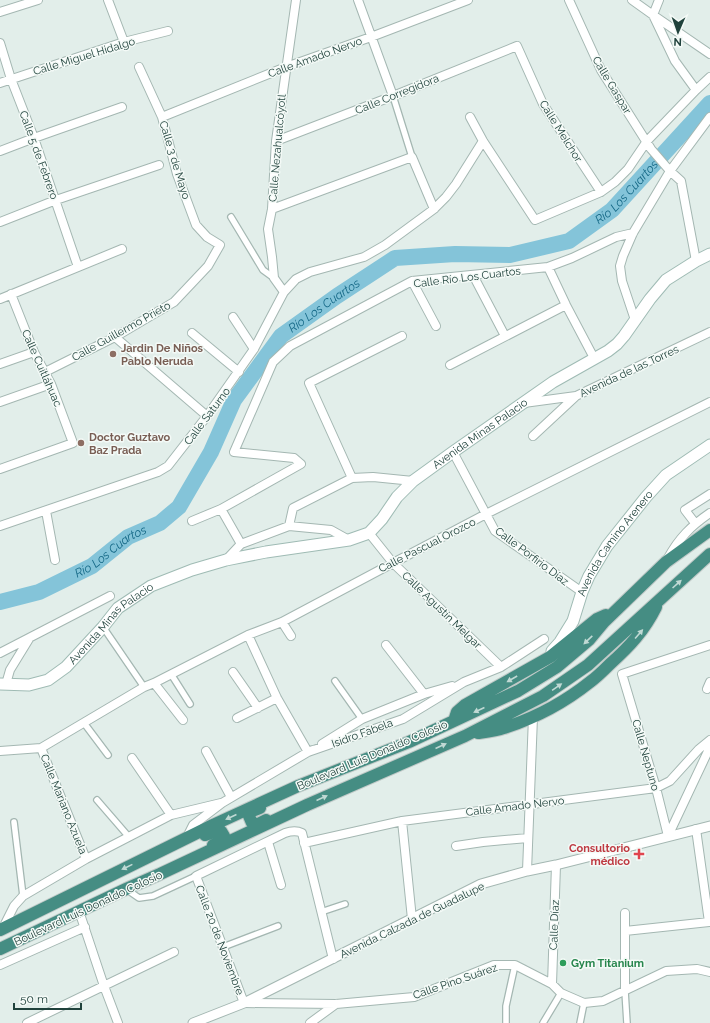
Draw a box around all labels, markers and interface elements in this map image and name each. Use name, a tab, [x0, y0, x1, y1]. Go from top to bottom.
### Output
north arrow	[658, 12, 698, 52]
street label: Calle Amado Nervo	[266, 34, 364, 81]
street label: Calle Miguel Hidalgo	[32, 35, 137, 78]
text: N	[673, 35, 682, 48]
street label: Calle Gaspar	[589, 54, 634, 116]
street label: Calle Corregidora	[353, 72, 441, 117]
street label: Calle Nezahualcóyotl	[266, 94, 289, 202]
street label: Calle Melchor	[536, 98, 585, 165]
street label: Calle 5 de Febrero	[16, 109, 61, 202]
street label: Calle 3 de Mayo	[156, 119, 193, 201]
water label: Río Los Cuartos	[592, 157, 661, 227]
street label: Calle Río Los Cuartos	[413, 264, 521, 291]
water label: Río Los Cuartos	[286, 276, 363, 335]
street label: Calle Guillermo Prieto	[70, 299, 173, 364]
street label: Calle Cuitláhuac	[19, 328, 64, 409]
place label: Jardin De Niños Pablo Neruda	[121, 342, 204, 368]
street label: Avenida de las Torres	[578, 343, 681, 400]
marker: Jardin De Niños Pablo Neruda	[108, 349, 118, 359]
street label: Calle Saturno	[182, 385, 233, 448]
street label: Avenida Minas Palacio	[430, 396, 531, 472]
place label: Doctor Guztavo Baz Prada	[89, 431, 171, 457]
marker: Doctor Guztavo Baz Prada	[76, 438, 86, 448]
street label: Avenida Camino Arenero	[575, 488, 656, 598]
street label: Calle Pascual Orozco	[377, 515, 478, 576]
water label: Río Los Cuartos	[72, 523, 149, 580]
street label: Calle Porfirio Díaz	[492, 524, 572, 589]
street label: Calle Agustín Melgar	[399, 569, 484, 652]
street label: Avenida Minas Palacio	[66, 580, 156, 667]
one-way arrow	[672, 580, 681, 589]
one-way arrow	[635, 629, 644, 639]
one-way arrow	[583, 635, 592, 644]
one-way arrow	[506, 675, 518, 682]
one-way arrow	[551, 683, 562, 690]
one-way arrow	[473, 707, 484, 713]
street label: Isidro Fabela	[330, 716, 395, 751]
street label: Boulevard Luis Donaldo Colosio	[295, 718, 450, 793]
street label: Calle Neptuno	[629, 718, 662, 793]
one-way arrow	[436, 743, 447, 749]
street label: Calle Mariano Azuela	[37, 752, 90, 856]
street label: Calle Amado Nervo	[465, 794, 565, 819]
one-way arrow	[317, 795, 328, 801]
one-way arrow	[225, 814, 236, 820]
place label: Consultorio médico	[569, 842, 630, 868]
marker: Consultorio médico	[633, 848, 645, 860]
one-way arrow	[121, 863, 133, 870]
street label: Boulevard Luis Donaldo Colosio	[12, 868, 165, 949]
street label: Avenida Calzada de Guadalupe	[338, 879, 487, 961]
street label: Calle 20 de Noviembre	[193, 883, 247, 997]
street label: Calle Díaz	[547, 899, 562, 950]
place label: Gym Titanium	[571, 957, 644, 970]
marker: Gym Titanium	[558, 958, 568, 968]
street label: Calle Pino Suárez	[411, 961, 500, 1002]
scale bar	[14, 985, 81, 1011]
text: 50 m	[20, 992, 48, 1006]

